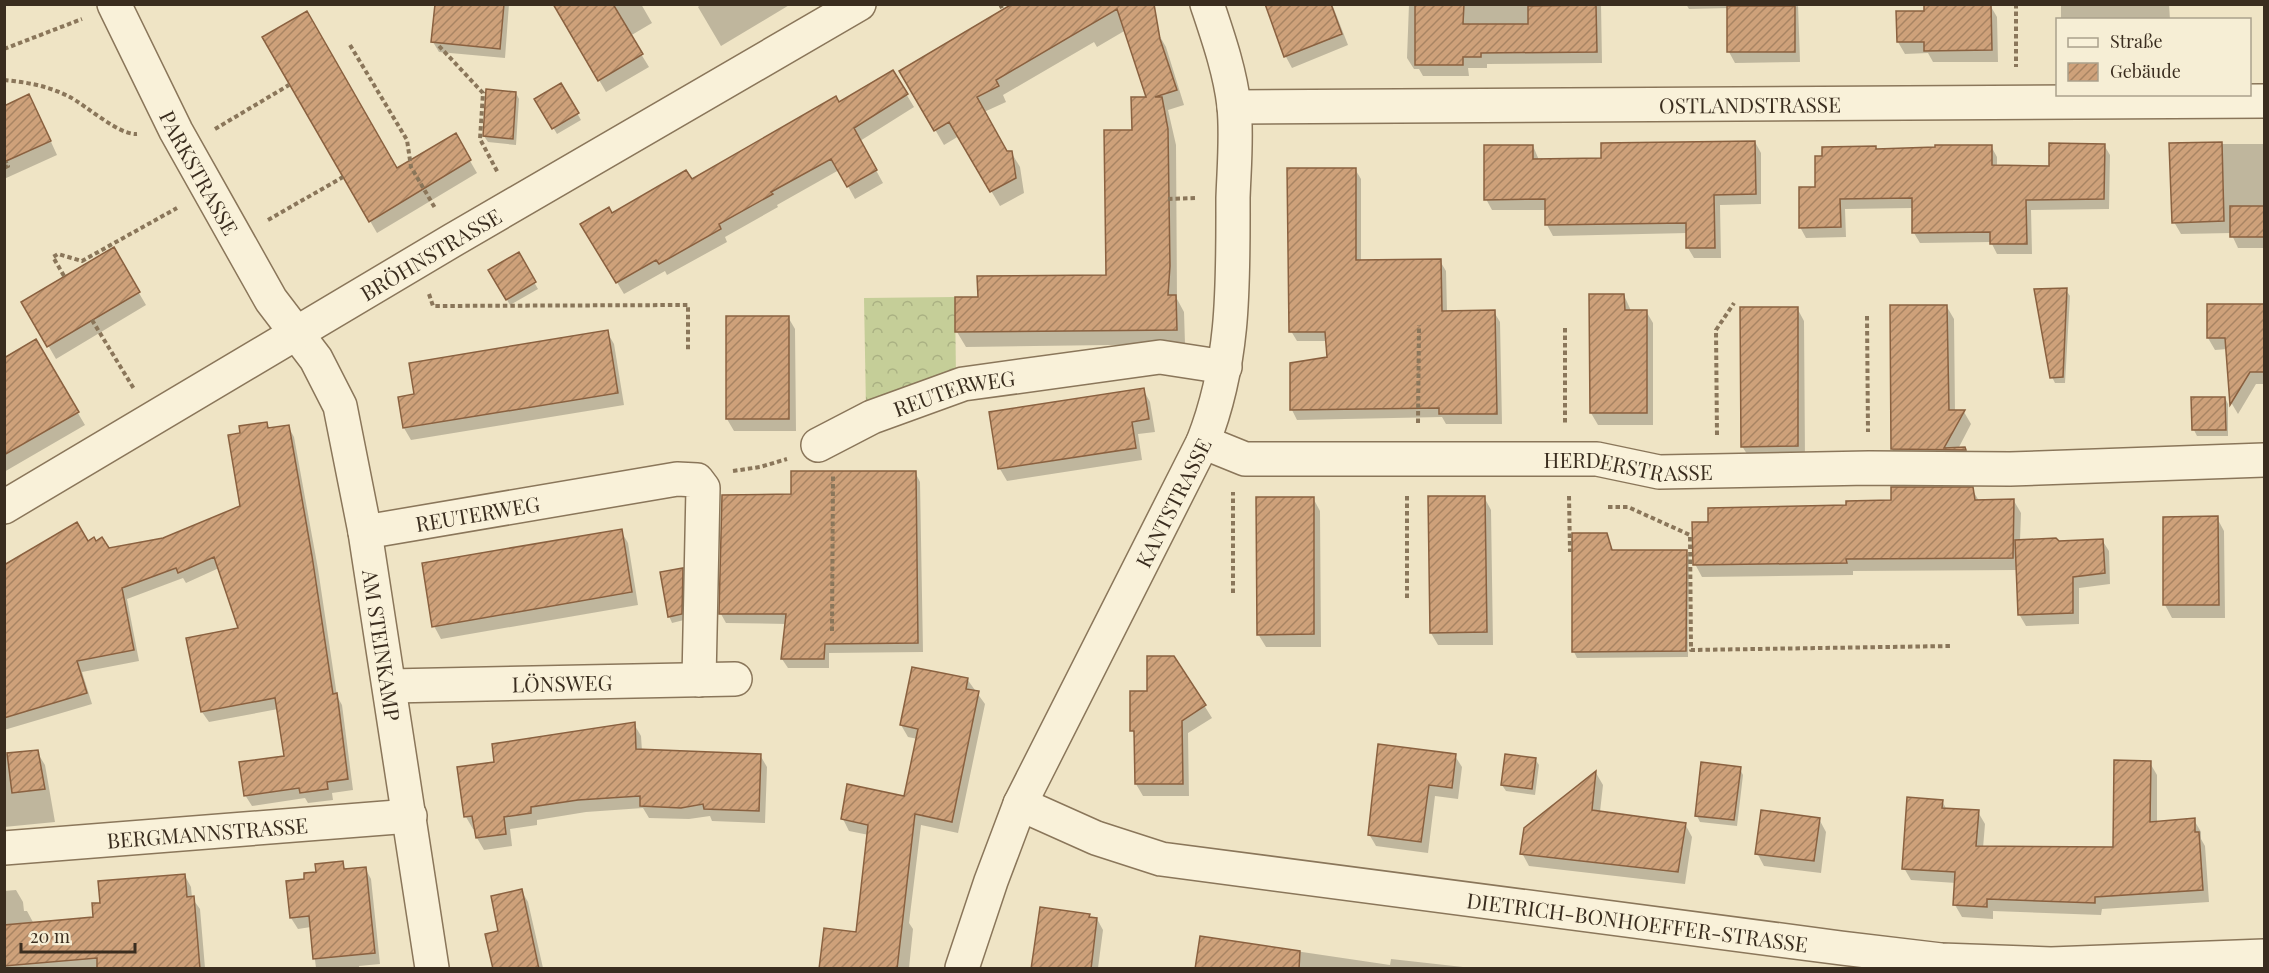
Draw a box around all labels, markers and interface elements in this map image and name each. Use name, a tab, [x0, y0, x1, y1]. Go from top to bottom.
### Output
legend	[2056, 18, 2251, 96]
text: Straße	[2110, 29, 2163, 53]
text: Gebäude	[2110, 59, 2181, 83]
street label: OSTLANDSTRASSE	[1659, 89, 1841, 119]
street label: PARKSTRASSE	[154, 106, 245, 240]
street label: BRÖHNSTRASSE	[355, 201, 506, 306]
street label: REUTERWEG	[889, 363, 1017, 422]
street label: KANTSTRASSE	[1128, 433, 1217, 572]
street label: HERDERSTRASSE	[1543, 445, 1713, 487]
street label: REUTERWEG	[413, 489, 542, 537]
street label: AM STEINKAMP	[357, 566, 408, 723]
street label: LÖNSWEG	[511, 667, 613, 698]
street label: BERGMANNSTRASSE	[106, 810, 309, 854]
street label: DIETRICH-BONHOEFFER-STRASSE	[1465, 885, 1810, 958]
scale bar	[21, 916, 135, 954]
text: 20 m	[30, 924, 70, 948]

